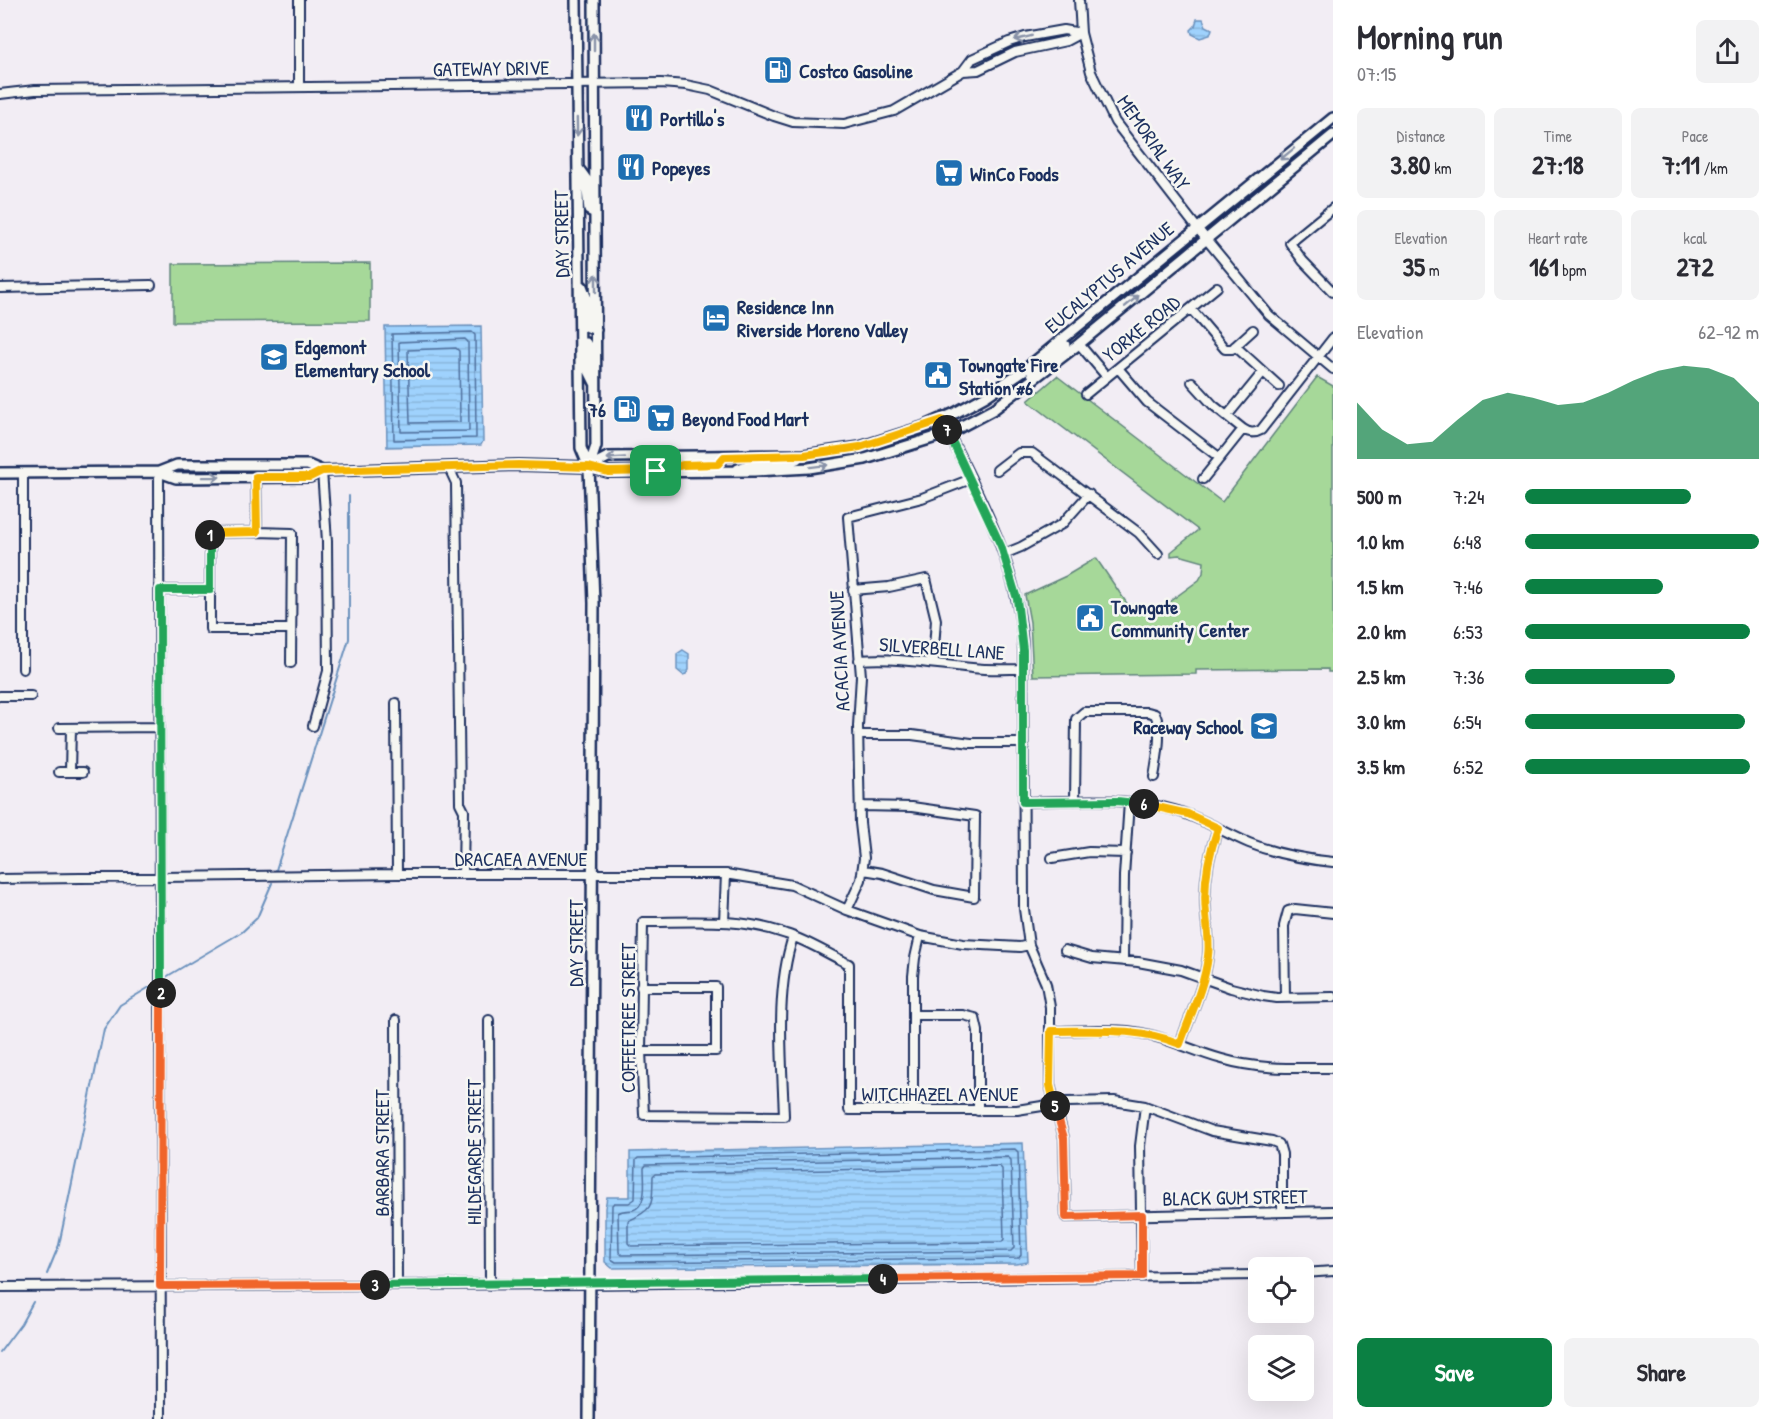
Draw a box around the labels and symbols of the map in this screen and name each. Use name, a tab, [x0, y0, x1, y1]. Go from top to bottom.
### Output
one-way arrow	[588, 32, 600, 52]
one-way arrow	[1014, 32, 1033, 44]
street label: GATEWAY DRIVE	[433, 53, 550, 83]
fuel station icon: Costco Gasoline	[762, 54, 794, 86]
place label: Costco Gasoline	[799, 57, 913, 84]
street label: MEMORIAL WAY	[1111, 89, 1197, 195]
restaurant icon: Portillo's	[623, 102, 655, 134]
place label: Portillo's	[660, 105, 725, 132]
one-way arrow	[571, 116, 583, 136]
one-way arrow	[1280, 148, 1296, 161]
restaurant icon: Popeyes	[615, 151, 647, 183]
place label: Popeyes	[652, 154, 711, 182]
supermarket icon: WinCo Foods	[933, 157, 965, 189]
place label: WinCo Foods	[970, 160, 1059, 187]
street label: DAY STREET	[547, 189, 575, 278]
street label: EUCALYPTUS AVENUE	[1039, 215, 1179, 339]
one-way arrow	[590, 274, 602, 294]
street label: YORKE ROAD	[1097, 288, 1186, 368]
place label: Residence Inn Riverside Moreno Valley	[737, 293, 909, 344]
one-way arrow	[1124, 294, 1140, 307]
hotel icon: Residence Inn Riverside Moreno Valley	[700, 302, 732, 334]
place label: Edgemont Elementary School	[295, 333, 431, 384]
school or university icon: Edgemont Elementary School	[258, 341, 290, 373]
place label: Towngate Fire Station #6	[958, 351, 1059, 401]
public building icon: Towngate Fire Station #6	[922, 359, 954, 391]
fuel station icon: 76	[611, 393, 643, 425]
place label: 76	[587, 396, 606, 423]
supermarket icon: Beyond Food Mart	[645, 402, 677, 434]
place label: Beyond Food Mart	[682, 405, 810, 433]
pin: 7	[932, 415, 962, 445]
pin	[630, 445, 681, 496]
one-way arrow	[607, 452, 627, 463]
one-way arrow	[809, 461, 828, 472]
one-way arrow	[201, 472, 221, 483]
pin: 1	[195, 520, 225, 550]
street label: ACACIA AVENUE	[822, 590, 856, 712]
place label: Towngate Community Center	[1110, 593, 1249, 644]
public building icon: Towngate Community Center	[1074, 602, 1106, 634]
street label: SILVERBELL LANE	[878, 630, 1006, 666]
school or university icon: Raceway School	[1248, 710, 1280, 742]
place label: Raceway School	[1133, 713, 1244, 741]
pin: 6	[1129, 789, 1159, 819]
street label: DRACAEA AVENUE	[455, 845, 587, 872]
street label: DAY STREET	[562, 899, 589, 987]
street label: COFFEETREE STREET	[614, 942, 641, 1093]
pin: 2	[146, 978, 176, 1008]
street label: HILDEGARDE STREET	[460, 1078, 487, 1225]
street label: WITCHHAZEL AVENUE	[861, 1080, 1019, 1107]
street label: BARBARA STREET	[368, 1089, 395, 1216]
pin: 5	[1040, 1091, 1070, 1121]
street label: BLACK GUM STREET	[1162, 1182, 1308, 1212]
pin: 4	[868, 1264, 898, 1294]
pin: 3	[360, 1270, 390, 1300]

